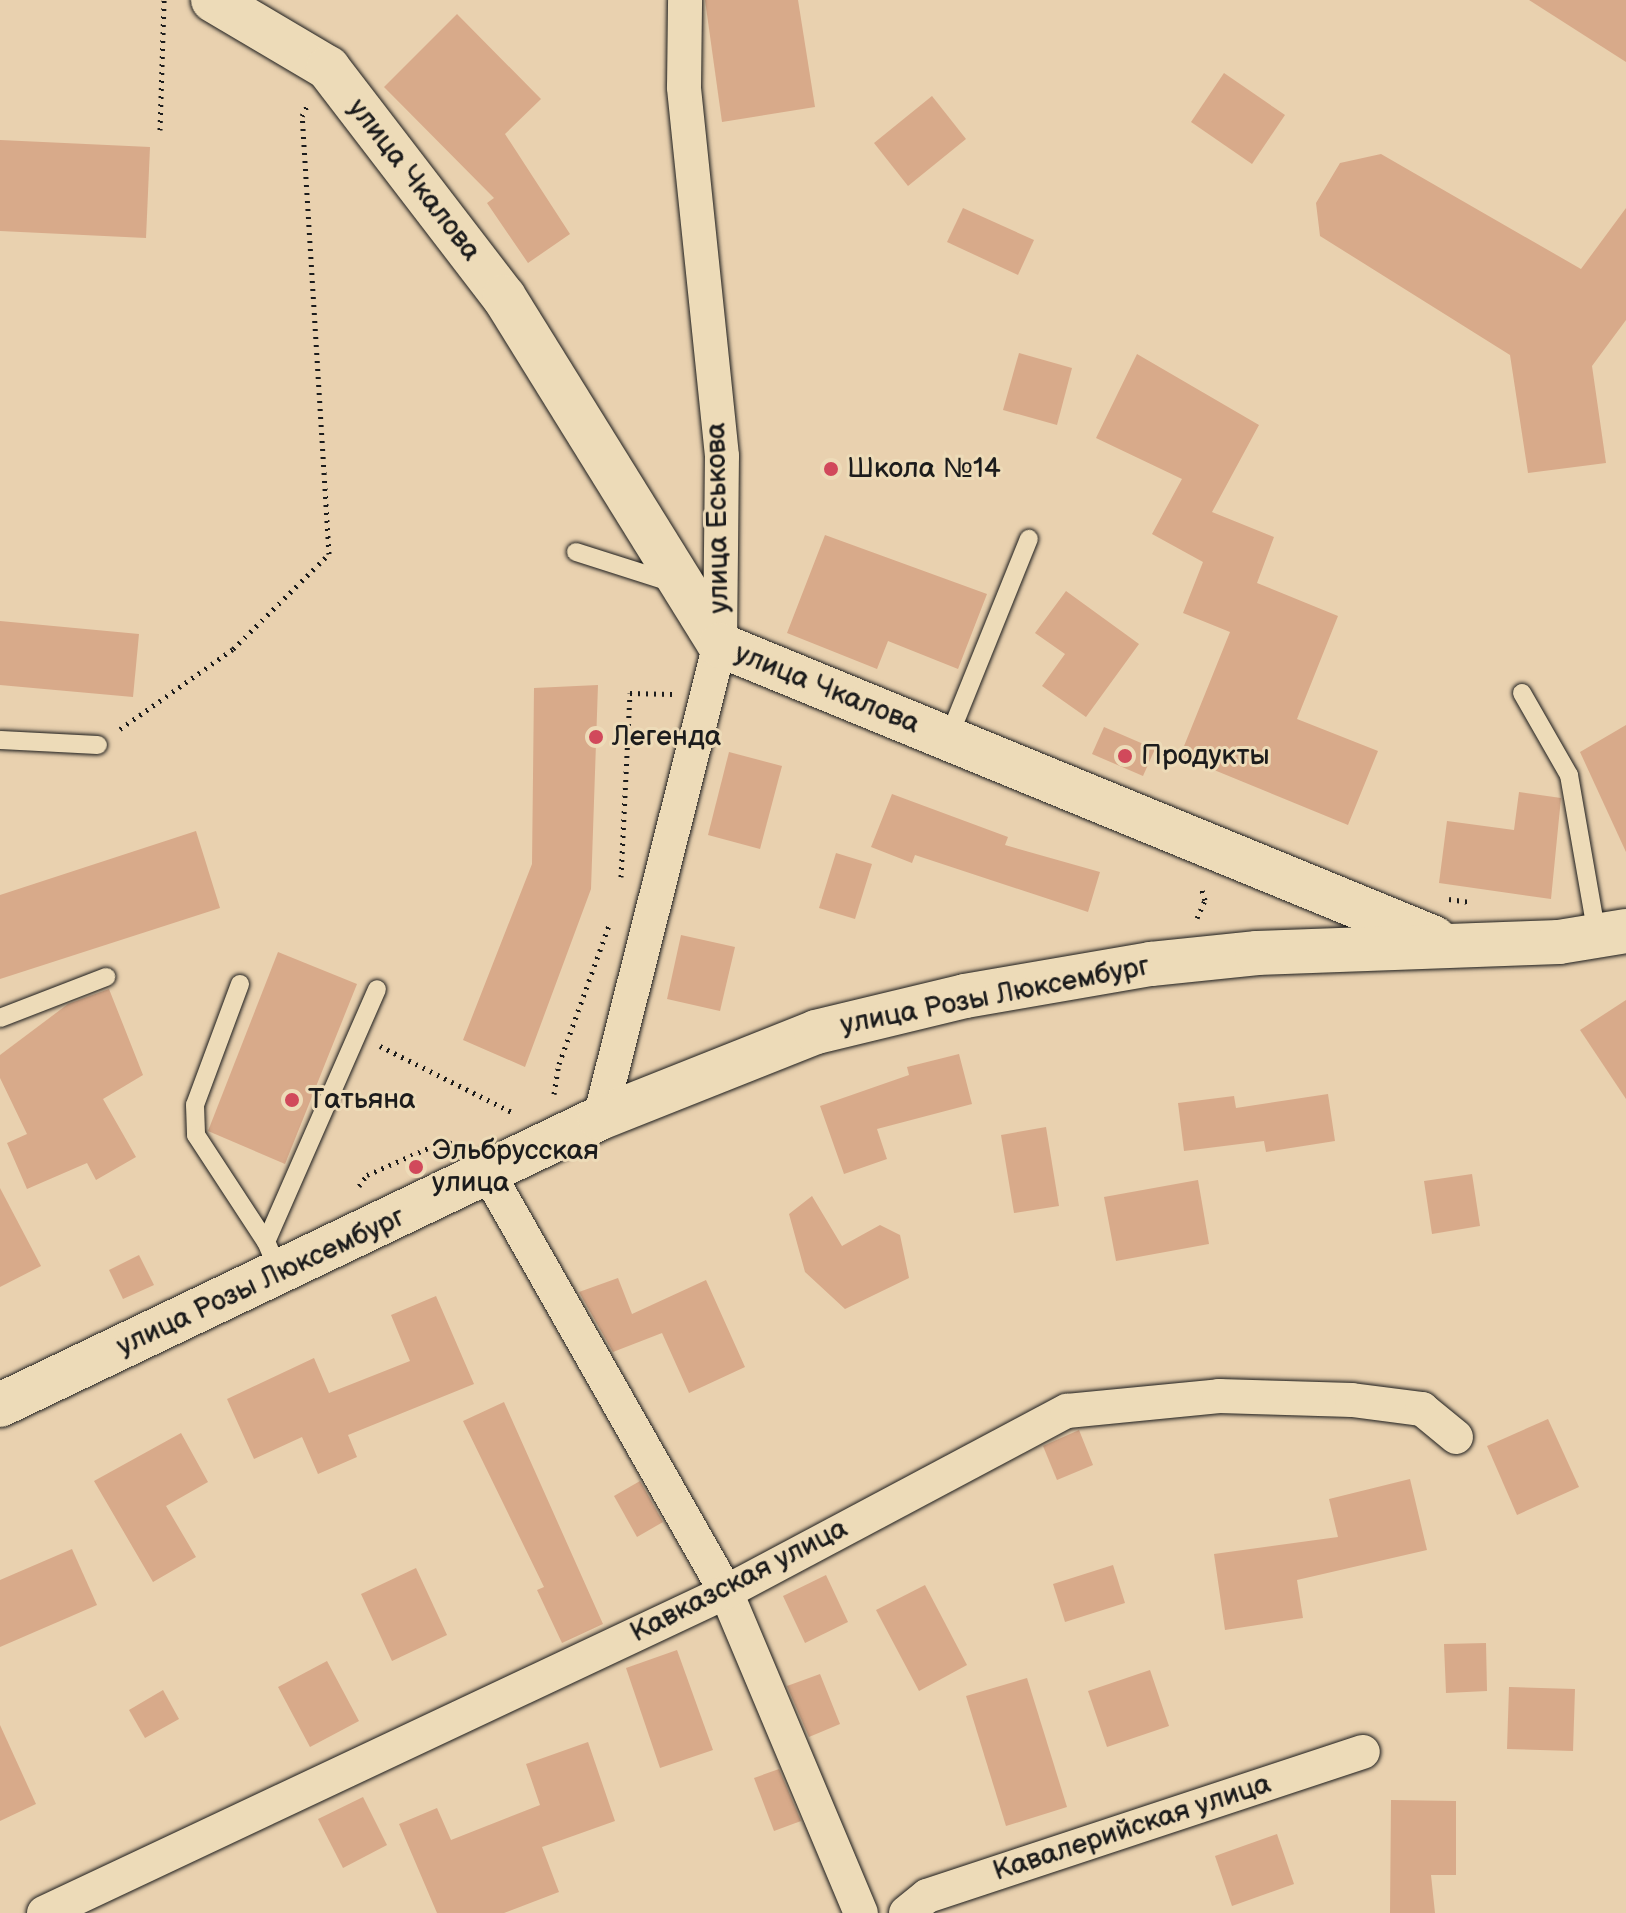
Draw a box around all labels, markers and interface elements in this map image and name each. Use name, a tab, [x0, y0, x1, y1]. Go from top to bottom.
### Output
street label: улица Чкалова	[340, 92, 488, 268]
street label: улица Еськова	[700, 422, 736, 614]
place label: Школа №14	[847, 452, 1001, 486]
marker: Школа №14	[822, 460, 840, 478]
street label: улица Чкалова	[730, 637, 924, 741]
place label: Легенда	[612, 720, 721, 754]
marker: Легенда	[587, 728, 605, 746]
place label: Продукты	[1141, 739, 1270, 773]
marker: Продукты	[1116, 747, 1134, 765]
street label: улица Розы Люксембург	[838, 950, 1152, 1042]
place label: Татьяна	[308, 1083, 416, 1117]
marker: Татьяна	[283, 1091, 301, 1109]
place label: Эльбрусская улица	[432, 1134, 599, 1200]
marker: Эльбрусская улица	[407, 1158, 425, 1176]
street label: улица Розы Люксембург	[112, 1200, 410, 1364]
street label: Кавказская улица	[625, 1512, 853, 1650]
street label: Кавалерийская улица	[989, 1767, 1275, 1889]

